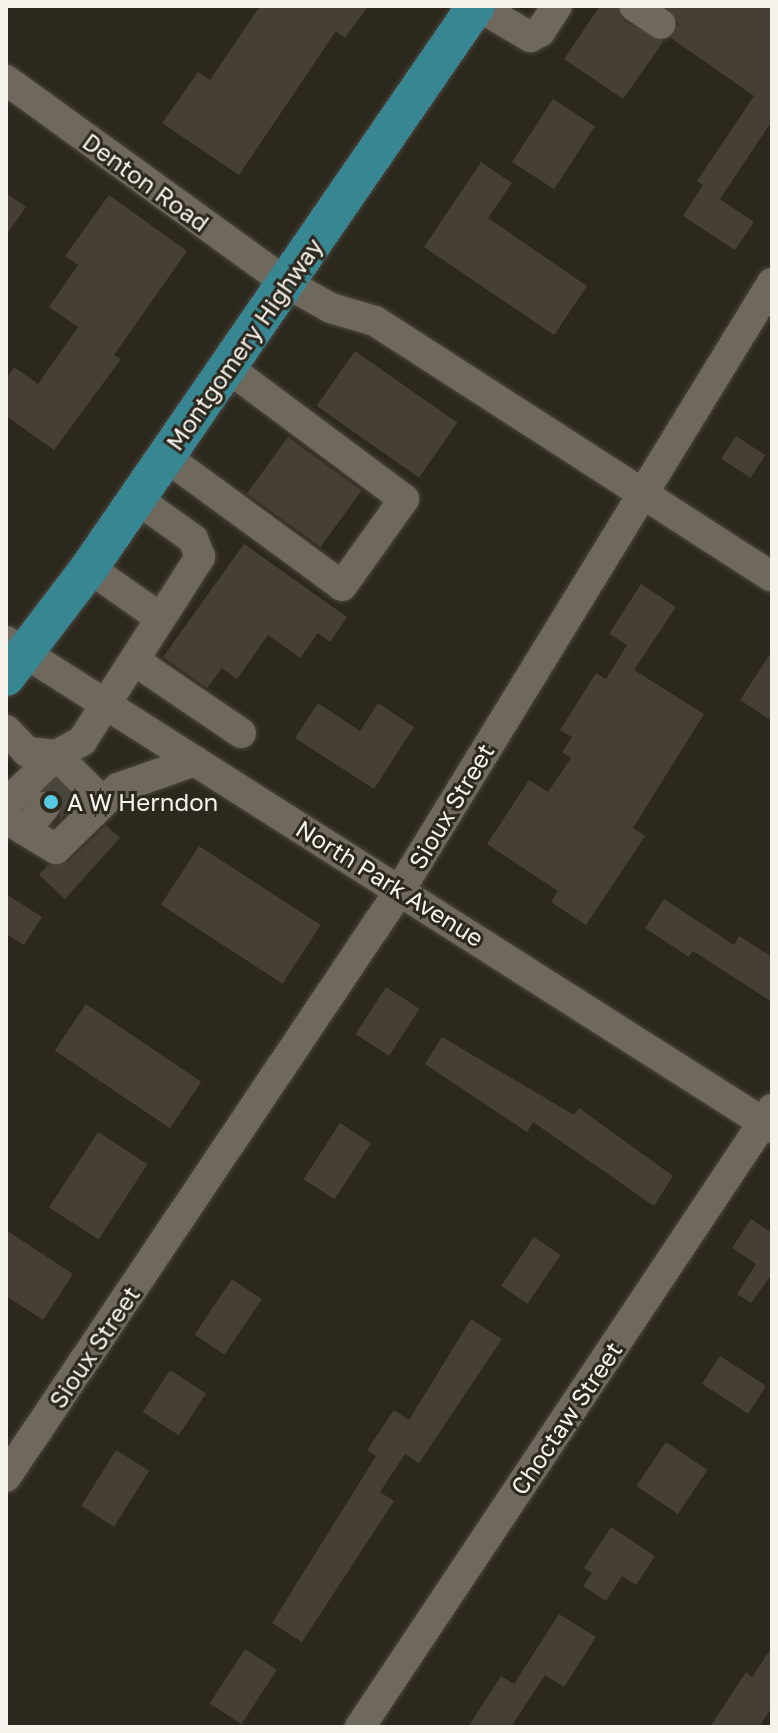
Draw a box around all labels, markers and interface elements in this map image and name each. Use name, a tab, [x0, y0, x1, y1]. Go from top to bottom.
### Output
street label: Denton Road	[77, 127, 215, 237]
street label: Montgomery Highway	[160, 232, 328, 456]
street label: Sioux Street	[402, 738, 500, 874]
place label: A W Herndon	[67, 788, 218, 816]
marker: A W Herndon	[42, 793, 60, 811]
street label: North Park Avenue	[291, 814, 489, 952]
street label: Sioux Street	[43, 1281, 145, 1413]
street label: Choctaw Street	[504, 1336, 628, 1500]

